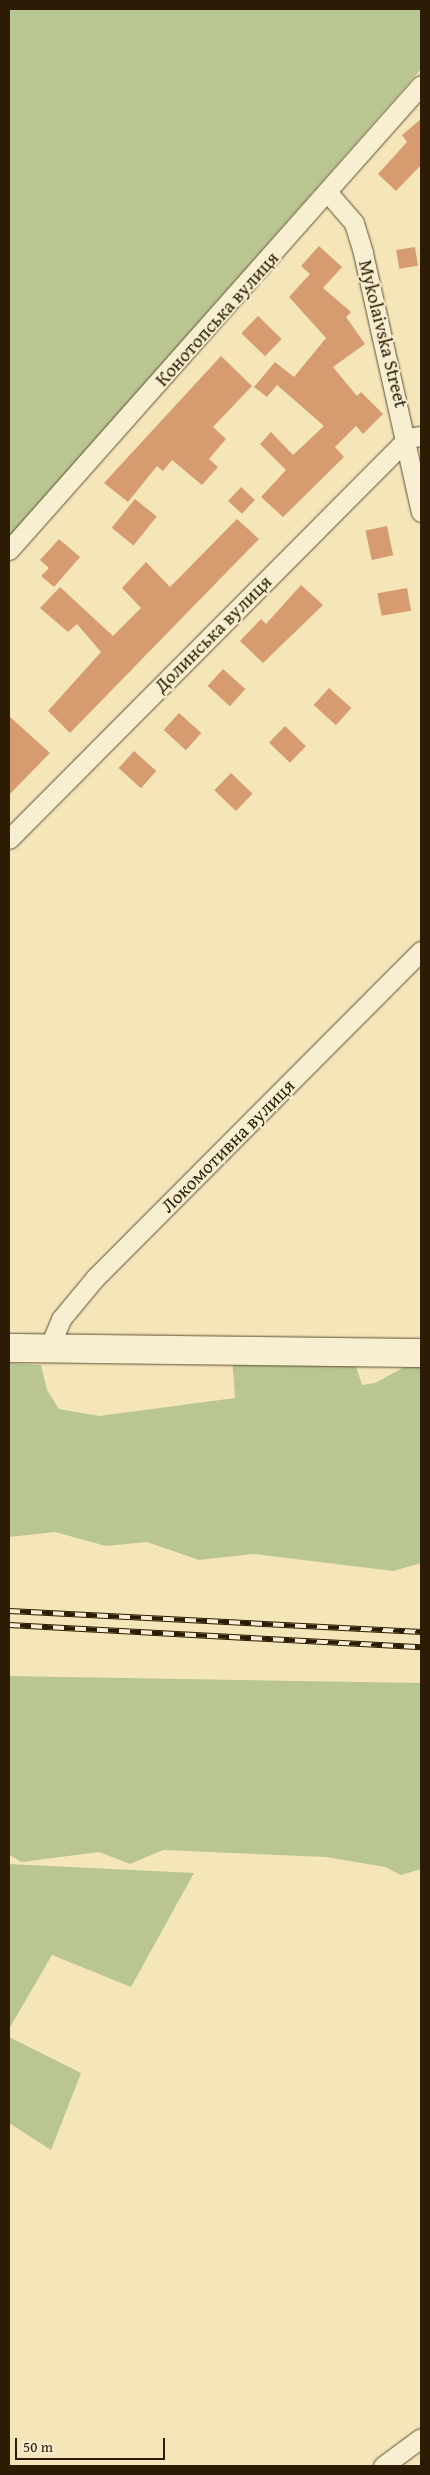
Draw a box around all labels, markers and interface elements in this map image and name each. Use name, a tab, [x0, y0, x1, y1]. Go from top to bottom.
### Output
street label: Конотопська вулиця	[151, 247, 283, 391]
street label: Mykolaivska Street	[354, 258, 412, 410]
street label: Долинська вулиця	[150, 571, 276, 697]
street label: Локомотивна вулиця	[156, 1074, 300, 1218]
scale bar	[18, 2428, 168, 2460]
text: 50 m	[23, 2436, 53, 2457]

